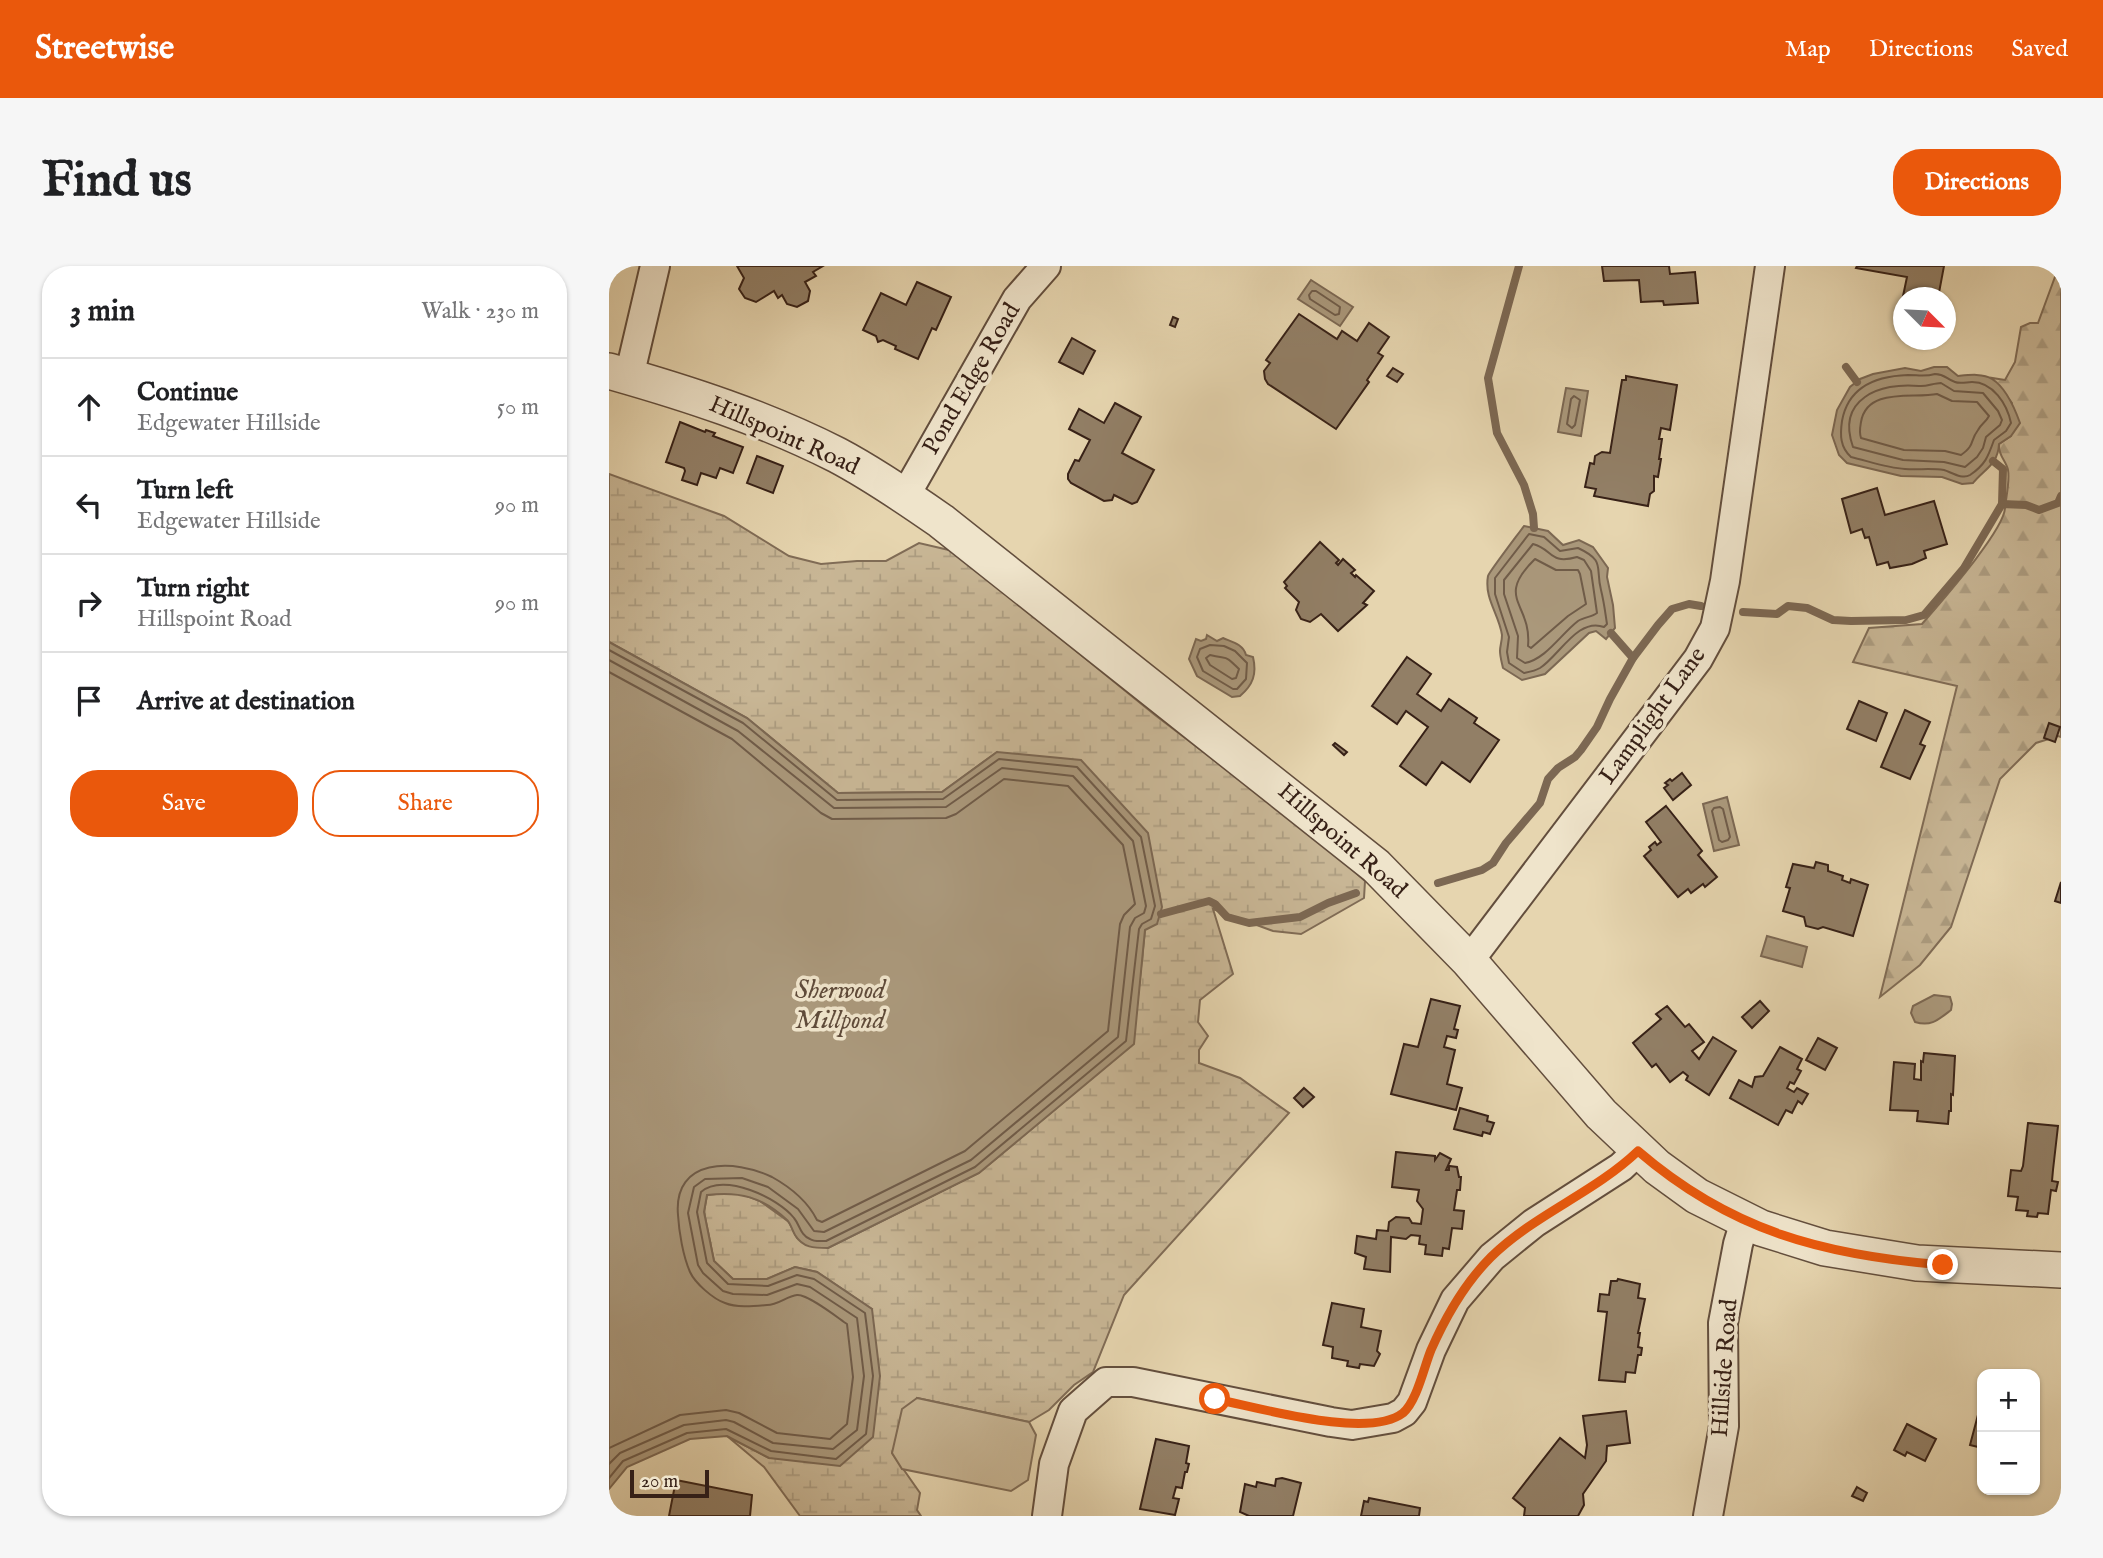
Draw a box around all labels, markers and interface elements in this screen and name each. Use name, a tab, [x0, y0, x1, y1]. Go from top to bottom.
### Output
text: Streetwise	[35, 28, 174, 70]
text: Map	[1785, 34, 1831, 65]
text: Directions	[1869, 34, 1973, 65]
text: Saved	[2011, 34, 2068, 65]
button: Directions	[1893, 149, 2061, 216]
text: Find us	[42, 151, 192, 213]
north arrow	[1893, 287, 1956, 350]
text: 3 min	[70, 293, 135, 331]
text: Walk · 230 m	[421, 297, 539, 326]
street label: Pond Edge Road	[916, 297, 1028, 460]
text: Continue	[137, 376, 238, 409]
icon: ahead	[70, 388, 108, 426]
street label: Hillspoint Road	[704, 389, 864, 483]
text: 50 m	[497, 393, 539, 422]
text: Edgewater Hillside	[137, 409, 321, 438]
text: Turn left	[137, 474, 234, 507]
icon: left	[70, 486, 108, 524]
text: 90 m	[495, 491, 539, 520]
text: Edgewater Hillside	[137, 507, 321, 536]
text: Turn right	[137, 572, 250, 605]
icon: right	[70, 584, 108, 622]
text: 90 m	[495, 589, 539, 618]
text: Hillspoint Road	[137, 605, 292, 634]
street label: Lamplight Lane	[1593, 641, 1713, 791]
icon: arrive	[70, 682, 108, 720]
text: Arrive at destination	[137, 685, 355, 718]
button: Save	[70, 770, 298, 837]
button: Share	[312, 770, 539, 837]
street label: Hillspoint Road	[1271, 776, 1413, 906]
water label: Sherwood Millpond	[795, 974, 887, 1037]
route end	[1927, 1249, 1958, 1280]
street label: Hillside Road	[1705, 1298, 1745, 1438]
map controls	[1977, 1369, 2040, 1495]
button: +	[1977, 1369, 2040, 1432]
route start	[1199, 1383, 1230, 1414]
button: −	[1977, 1432, 2040, 1495]
scale bar	[630, 1467, 709, 1499]
text: 20 m	[641, 1470, 678, 1494]

